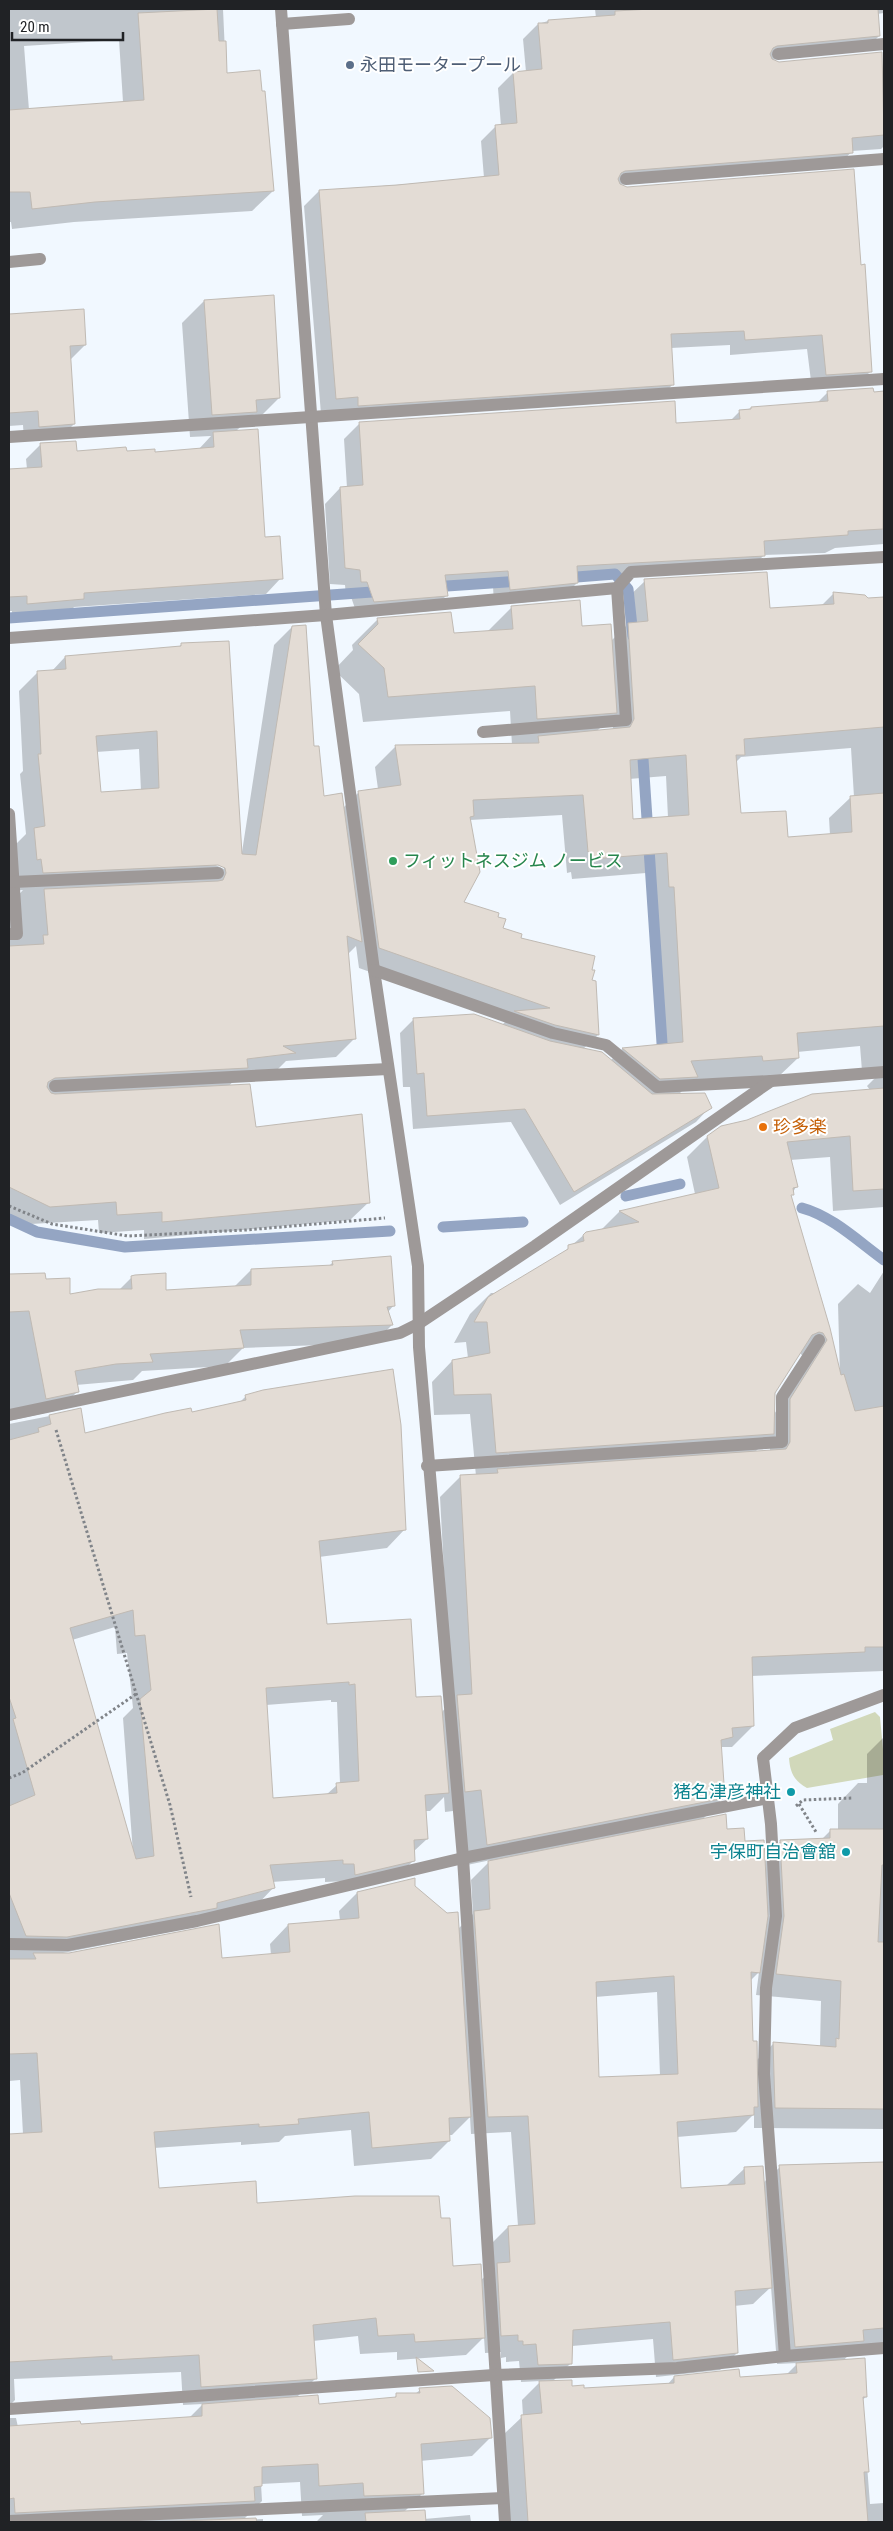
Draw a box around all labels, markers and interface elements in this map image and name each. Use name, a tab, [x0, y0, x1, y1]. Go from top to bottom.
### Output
scale bar	[12, 10, 124, 42]
text: 20 m	[20, 18, 50, 36]
place label: 永田モータープール	[360, 54, 521, 75]
marker: 永田モータープール	[344, 59, 356, 71]
place label: フィットネスジム ノービス	[403, 850, 623, 871]
marker: フィットネスジム ノービス	[387, 855, 399, 867]
place label: 珍多楽	[773, 1116, 827, 1137]
marker: 珍多楽	[757, 1121, 769, 1133]
place label: 猪名津彦神社	[673, 1781, 781, 1802]
marker: 猪名津彦神社	[785, 1786, 797, 1798]
place label: 宇保町自治會舘	[710, 1841, 836, 1862]
marker: 宇保町自治會舘	[840, 1846, 852, 1858]

